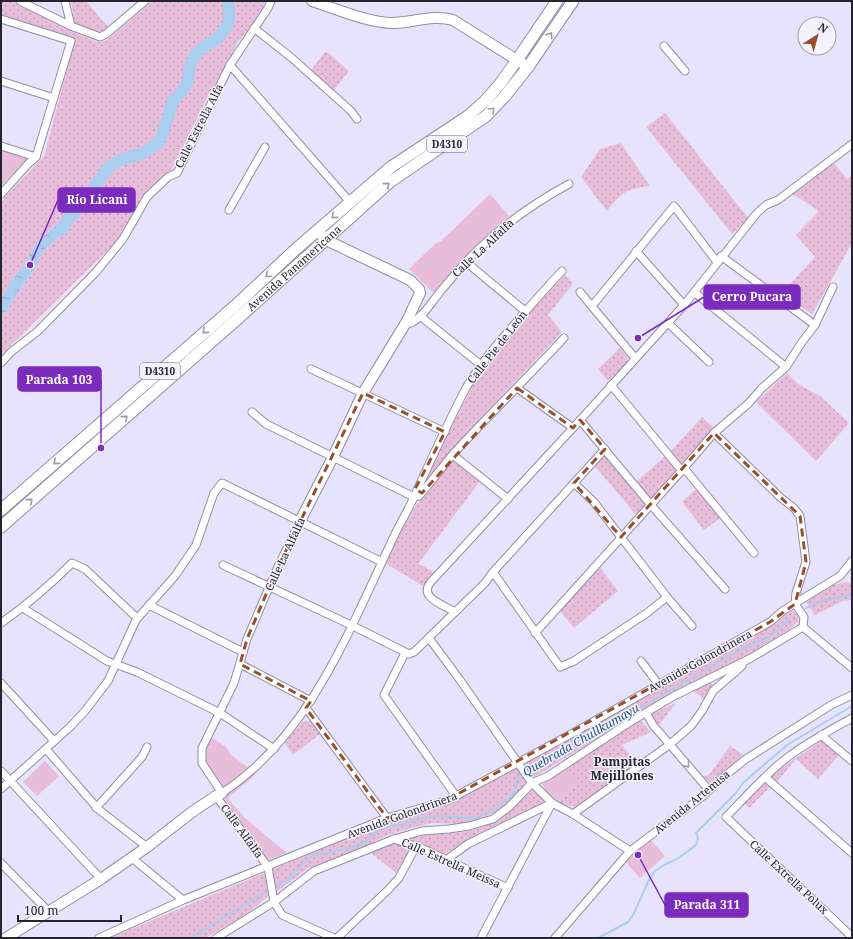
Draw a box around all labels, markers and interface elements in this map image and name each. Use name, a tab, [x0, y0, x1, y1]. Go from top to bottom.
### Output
north arrow	[797, 16, 837, 56]
text: N	[815, 19, 832, 36]
one-way arrow	[545, 32, 553, 39]
street label: Calle Estrella Alfa	[171, 81, 226, 170]
one-way arrow	[488, 107, 495, 115]
road number: D4310	[427, 136, 467, 152]
one-way arrow	[382, 182, 389, 189]
callout: Río Licani	[58, 188, 135, 212]
text: Río Licani	[66, 191, 128, 208]
one-way arrow	[331, 212, 338, 219]
street label: Calle La Alfalfa	[448, 215, 517, 280]
street label: Avenida Panamericana	[243, 221, 344, 314]
one-way arrow	[265, 271, 272, 278]
callout: Cerro Pucara	[704, 285, 800, 309]
text: Cerro Pucara	[712, 288, 792, 305]
street label: Calle Pie de León	[463, 307, 530, 386]
one-way arrow	[203, 327, 210, 334]
road number: D4310	[140, 363, 180, 379]
callout: Parada 103	[18, 367, 101, 391]
text: Parada 103	[26, 371, 92, 388]
one-way arrow	[120, 415, 128, 422]
one-way arrow	[53, 458, 61, 465]
one-way arrow	[26, 499, 33, 506]
street label: Calle La Alfalfa	[261, 515, 308, 593]
street label: Avenida Golondrinera	[645, 626, 754, 695]
water label: Quebrada Chullkumayu	[519, 699, 642, 780]
district label: Pampitas Mejillones	[590, 753, 654, 784]
one-way arrow	[682, 760, 690, 768]
street label: Avenida Artemisa	[651, 766, 733, 837]
street label: Avenida Golondrinera	[345, 788, 459, 841]
street label: Calle Alfalfa	[218, 801, 267, 861]
street label: Calle Estrella Meissa	[399, 834, 503, 891]
street label: Calle Extrella Polux	[747, 836, 832, 917]
callout: Parada 311	[665, 893, 748, 917]
text: Parada 311	[674, 896, 740, 913]
scale bar	[18, 897, 121, 923]
text: 100 m	[24, 902, 59, 919]

